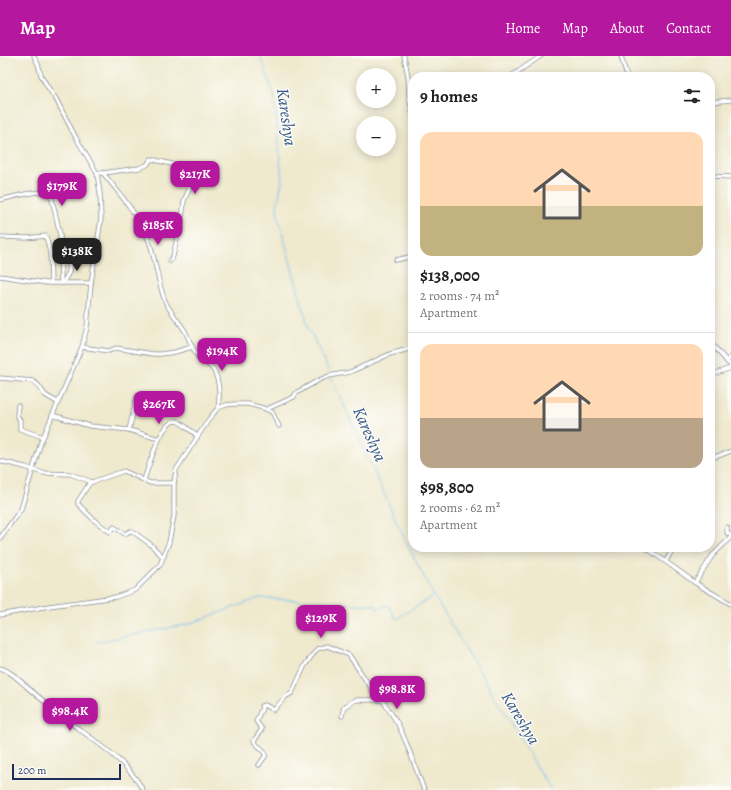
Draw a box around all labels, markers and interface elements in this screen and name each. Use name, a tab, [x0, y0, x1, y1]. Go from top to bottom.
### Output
text: Map	[20, 15, 55, 41]
text: Home	[505, 19, 540, 38]
text: Map	[562, 19, 588, 38]
text: About	[610, 19, 644, 38]
text: Contact	[666, 19, 711, 38]
map controls	[356, 68, 396, 156]
button: +	[356, 68, 396, 108]
text: 9 homes	[420, 85, 478, 108]
icon: filters	[681, 85, 703, 107]
water label: Kareshya	[271, 87, 302, 148]
button: −	[356, 116, 396, 156]
icon: home	[526, 158, 598, 230]
pin: $217K	[167, 161, 223, 195]
text: $217K	[179, 165, 211, 182]
pin: $179K	[34, 173, 90, 207]
text: $179K	[47, 177, 77, 194]
pin: $185K	[130, 212, 186, 246]
text: $185K	[142, 216, 174, 233]
pin: $138K	[49, 238, 105, 272]
text: $138K	[61, 242, 93, 259]
text: $138,000	[420, 264, 480, 287]
text: 2 rooms · 74 m²	[420, 287, 499, 304]
text: Apartment	[420, 304, 478, 321]
pin: $194K	[194, 338, 250, 372]
text: $194K	[206, 342, 238, 359]
icon: home	[526, 370, 598, 442]
pin: $267K	[131, 391, 187, 425]
text: $267K	[143, 395, 175, 412]
water label: Kareshya	[347, 403, 392, 466]
text: $98,800	[420, 476, 474, 499]
text: 2 rooms · 62 m²	[420, 499, 500, 516]
text: Apartment	[420, 516, 478, 533]
pin: $129K	[293, 605, 349, 639]
text: $129K	[305, 609, 337, 626]
pin: $98.8K	[364, 676, 430, 710]
text: $98.8K	[379, 680, 415, 697]
water label: Kareshya	[496, 687, 545, 749]
pin: $98.4K	[37, 698, 103, 732]
text: $98.4K	[52, 702, 88, 719]
scale bar	[12, 762, 121, 781]
text: 200 m	[18, 763, 46, 778]

